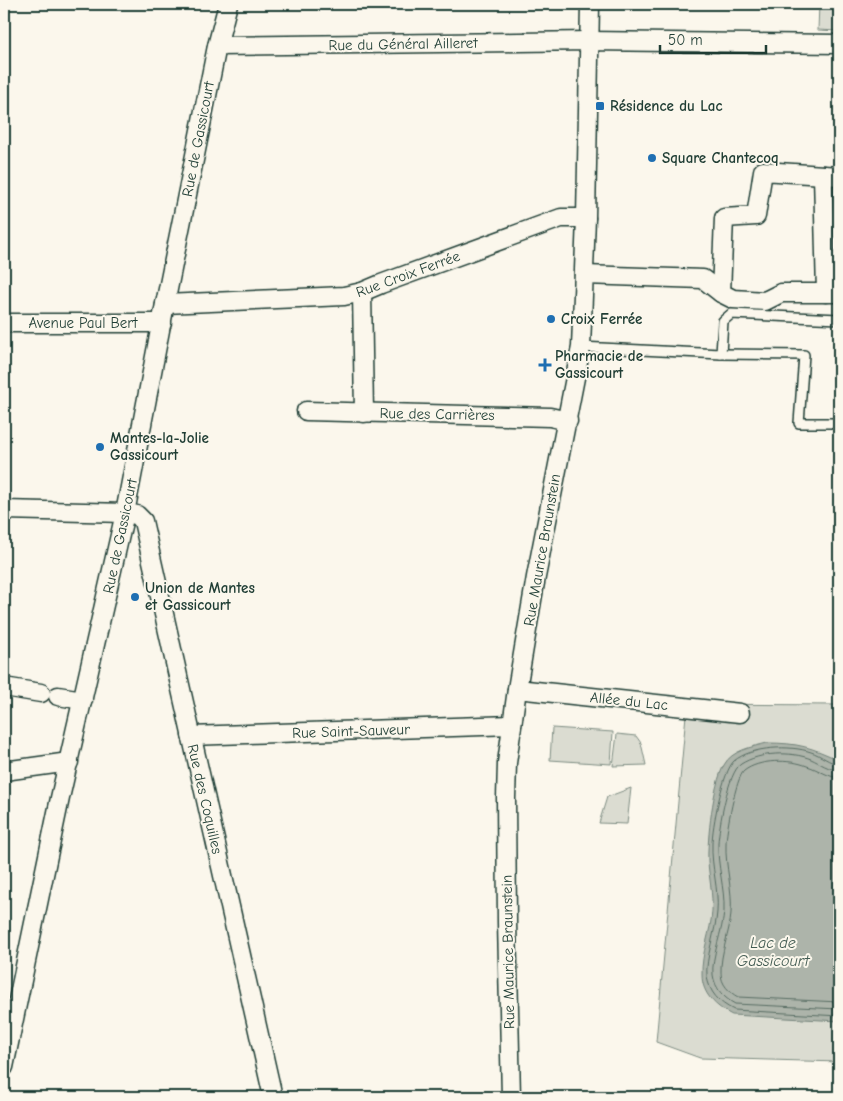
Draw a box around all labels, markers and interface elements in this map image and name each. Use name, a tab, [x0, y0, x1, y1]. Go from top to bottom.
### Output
scale bar	[660, 22, 767, 54]
text: 50 m	[668, 31, 703, 49]
street label: Rue du Général Ailleret	[328, 34, 478, 54]
street label: Rue de Gassicourt	[178, 79, 218, 198]
place label: Résidence du Lac	[610, 97, 723, 115]
marker: Résidence du Lac	[594, 100, 606, 112]
place label: Square Chantecoq	[662, 149, 779, 167]
marker: Square Chantecoq	[646, 152, 658, 164]
street label: Rue Croix Ferrée	[354, 247, 463, 301]
place label: Croix Ferrée	[561, 310, 642, 328]
marker: Croix Ferrée	[545, 313, 557, 325]
street label: Avenue Paul Bert	[28, 314, 138, 332]
place label: Pharmacie de Gassicourt	[555, 347, 643, 382]
marker: Pharmacie de Gassicourt	[539, 359, 551, 371]
street label: Rue des Carrières	[379, 404, 495, 424]
place label: Mantes-la-Jolie Gassicourt	[110, 429, 209, 464]
marker: Mantes-la-Jolie Gassicourt	[94, 441, 106, 453]
street label: Rue Maurice Braunstein	[520, 473, 564, 627]
street label: Rue de Gassicourt	[99, 476, 141, 595]
place label: Union de Mantes et Gassicourt	[145, 579, 255, 614]
marker: Union de Mantes et Gassicourt	[129, 591, 141, 603]
street label: Allée du Lac	[589, 688, 669, 714]
street label: Rue Saint-Sauveur	[292, 720, 410, 742]
street label: Rue des Coquilles	[184, 742, 226, 856]
street label: Rue Maurice Braunstein	[498, 875, 518, 1029]
water label: Lac de Gassicourt	[737, 934, 810, 970]

